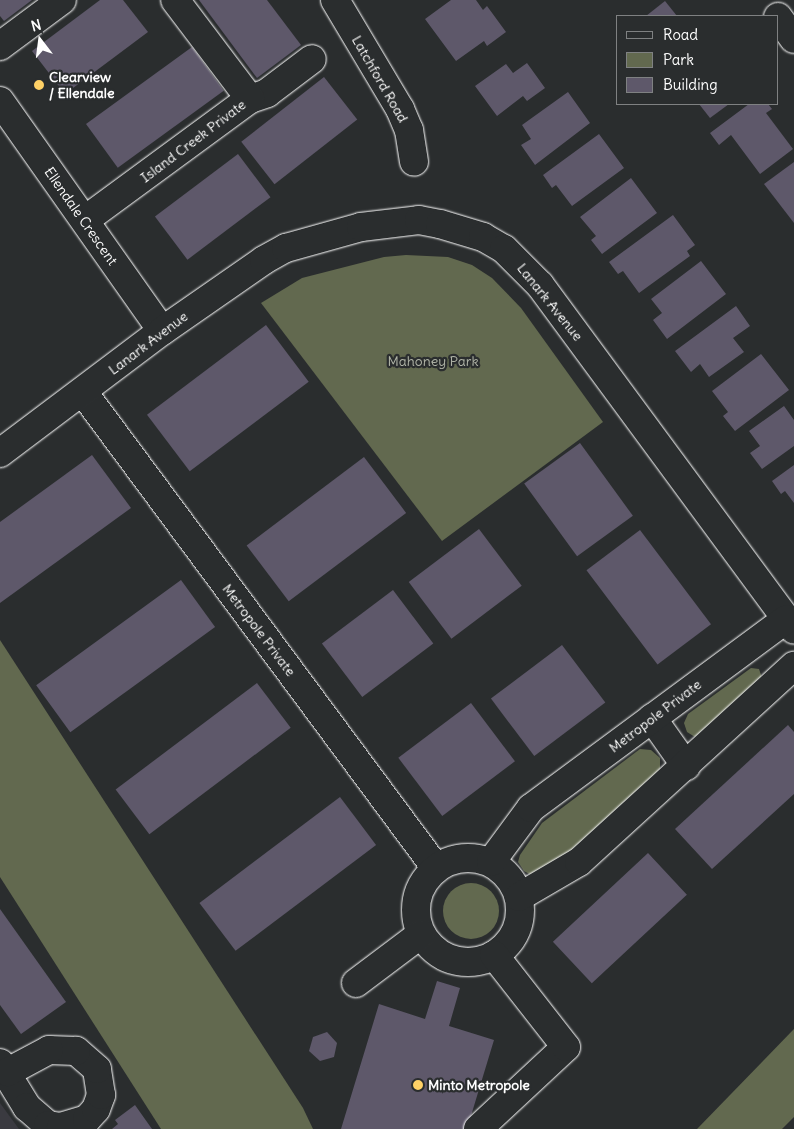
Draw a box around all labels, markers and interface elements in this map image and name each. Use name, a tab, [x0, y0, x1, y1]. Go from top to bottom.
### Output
north arrow	[15, 15, 65, 65]
legend	[616, 15, 779, 105]
text: N	[29, 16, 43, 35]
text: Road	[663, 25, 698, 44]
street label: Latchford Road	[348, 33, 412, 125]
text: Park	[663, 50, 694, 69]
place label: Clearview / Ellendale	[49, 69, 114, 102]
text: Building	[663, 75, 718, 94]
marker: Clearview / Ellendale	[33, 79, 45, 91]
street label: Island Creek Private	[137, 96, 249, 186]
street label: Ellendale Crescent	[41, 164, 121, 268]
street label: Lanark Avenue	[514, 260, 586, 344]
street label: Lanark Avenue	[105, 308, 191, 378]
park label: Mahoney Park	[387, 353, 479, 369]
street label: Metropole Private	[219, 581, 299, 679]
street label: Metropole Private	[606, 676, 704, 756]
place label: Minto Metropole	[428, 1077, 530, 1093]
marker: Minto Metropole	[412, 1079, 424, 1091]

